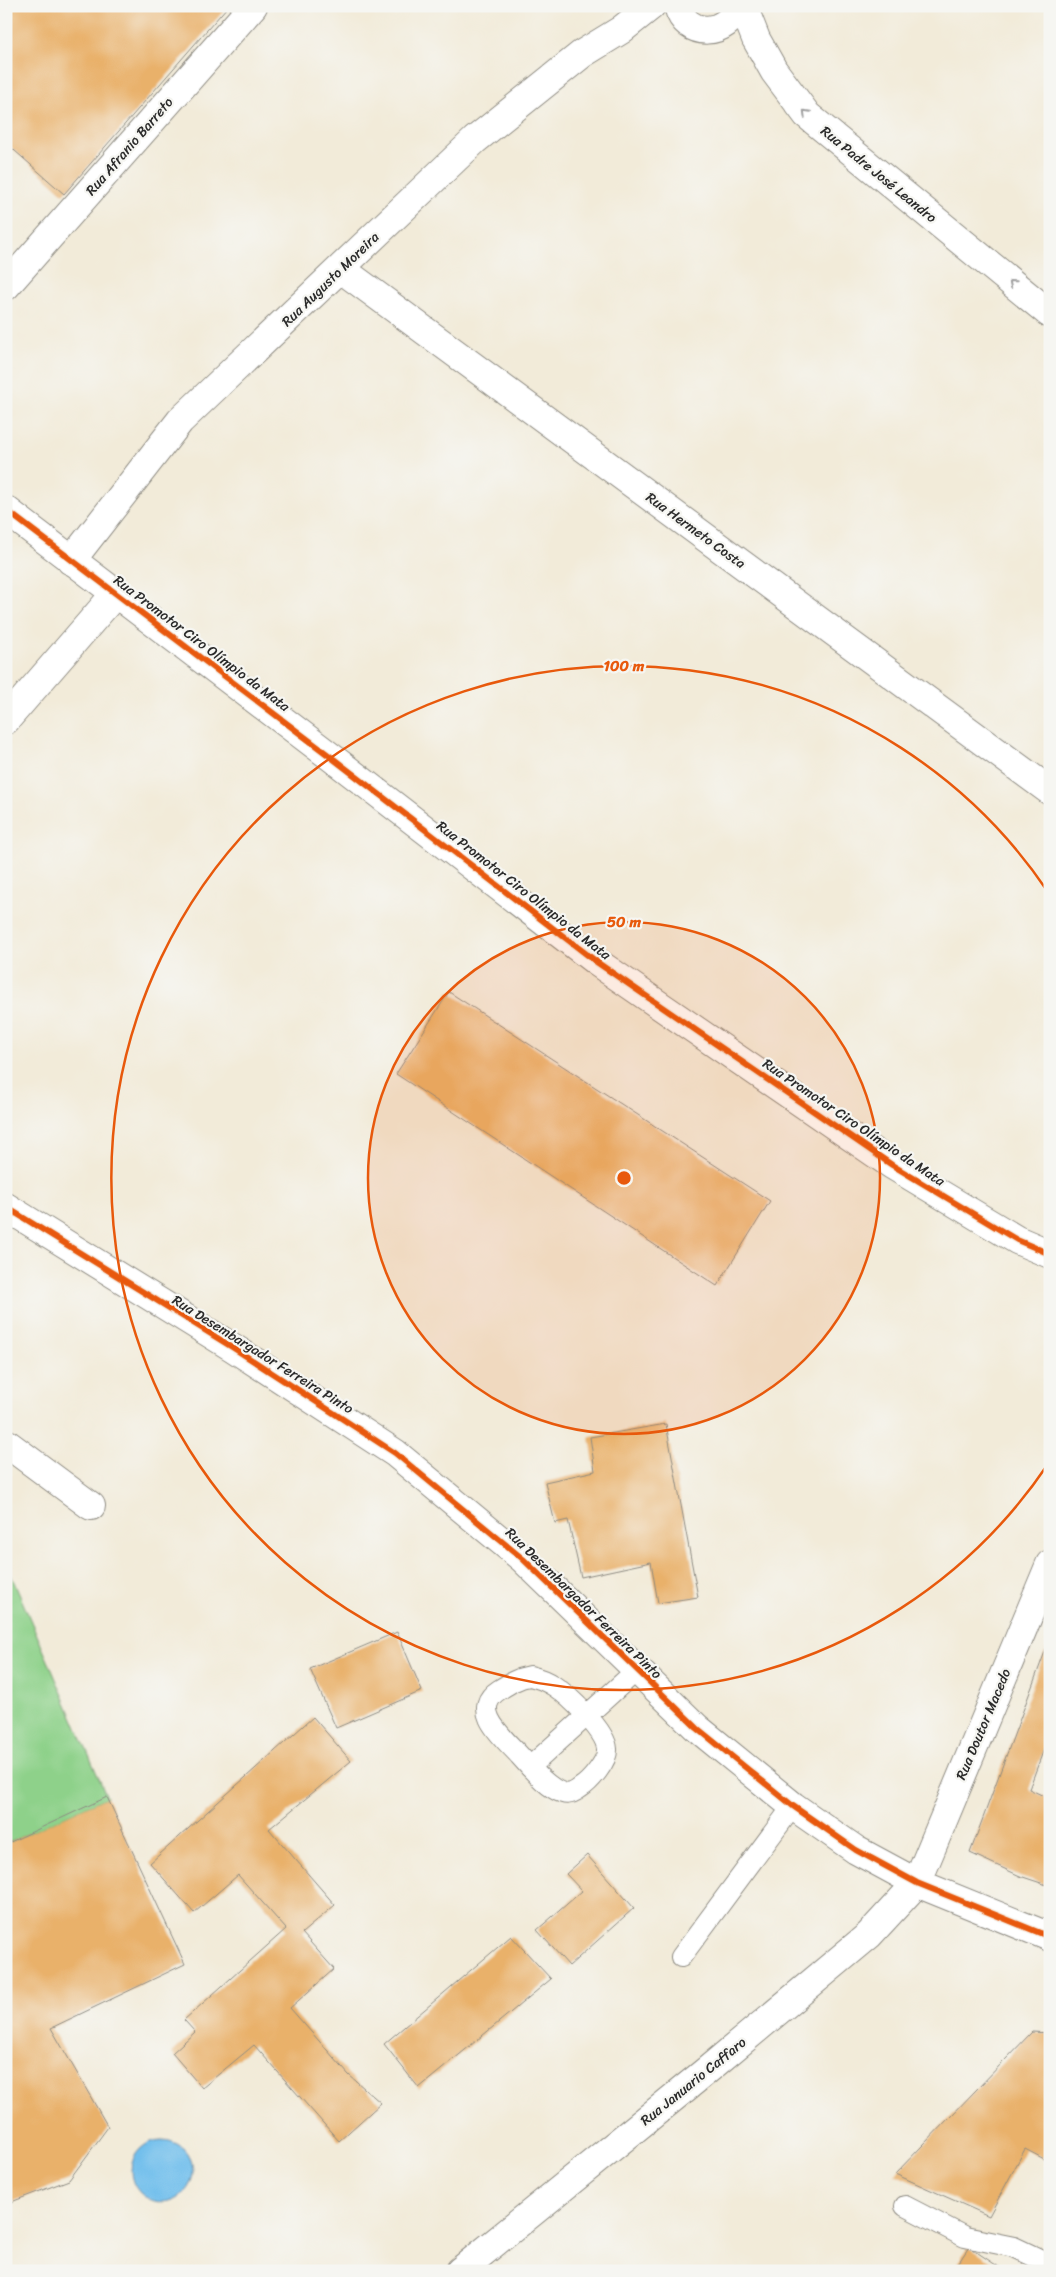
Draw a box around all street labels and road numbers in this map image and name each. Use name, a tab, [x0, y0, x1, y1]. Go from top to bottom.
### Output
street label: Rua Afranio Barreto	[79, 91, 180, 201]
street label: Rua Padre José Leandro	[815, 119, 943, 229]
street label: Rua Augusto Moreira	[275, 226, 385, 333]
street label: Rua Hermeto Costa	[640, 485, 751, 575]
street label: Rua Promotor Ciro Olímpio da Mata	[108, 568, 296, 719]
street label: Rua Promotor Ciro Olímpio da Mata	[431, 814, 617, 967]
street label: Rua Promotor Ciro Olímpio da Mata	[757, 1052, 951, 1194]
street label: Rua Desembargador Ferreira Pinto	[167, 1288, 359, 1421]
street label: Rua Desembargador Ferreira Pinto	[499, 1521, 668, 1685]
street label: Rua Doutor Macedo	[949, 1664, 1018, 1784]
street label: Rua Januario Caffaro	[635, 2031, 752, 2132]

